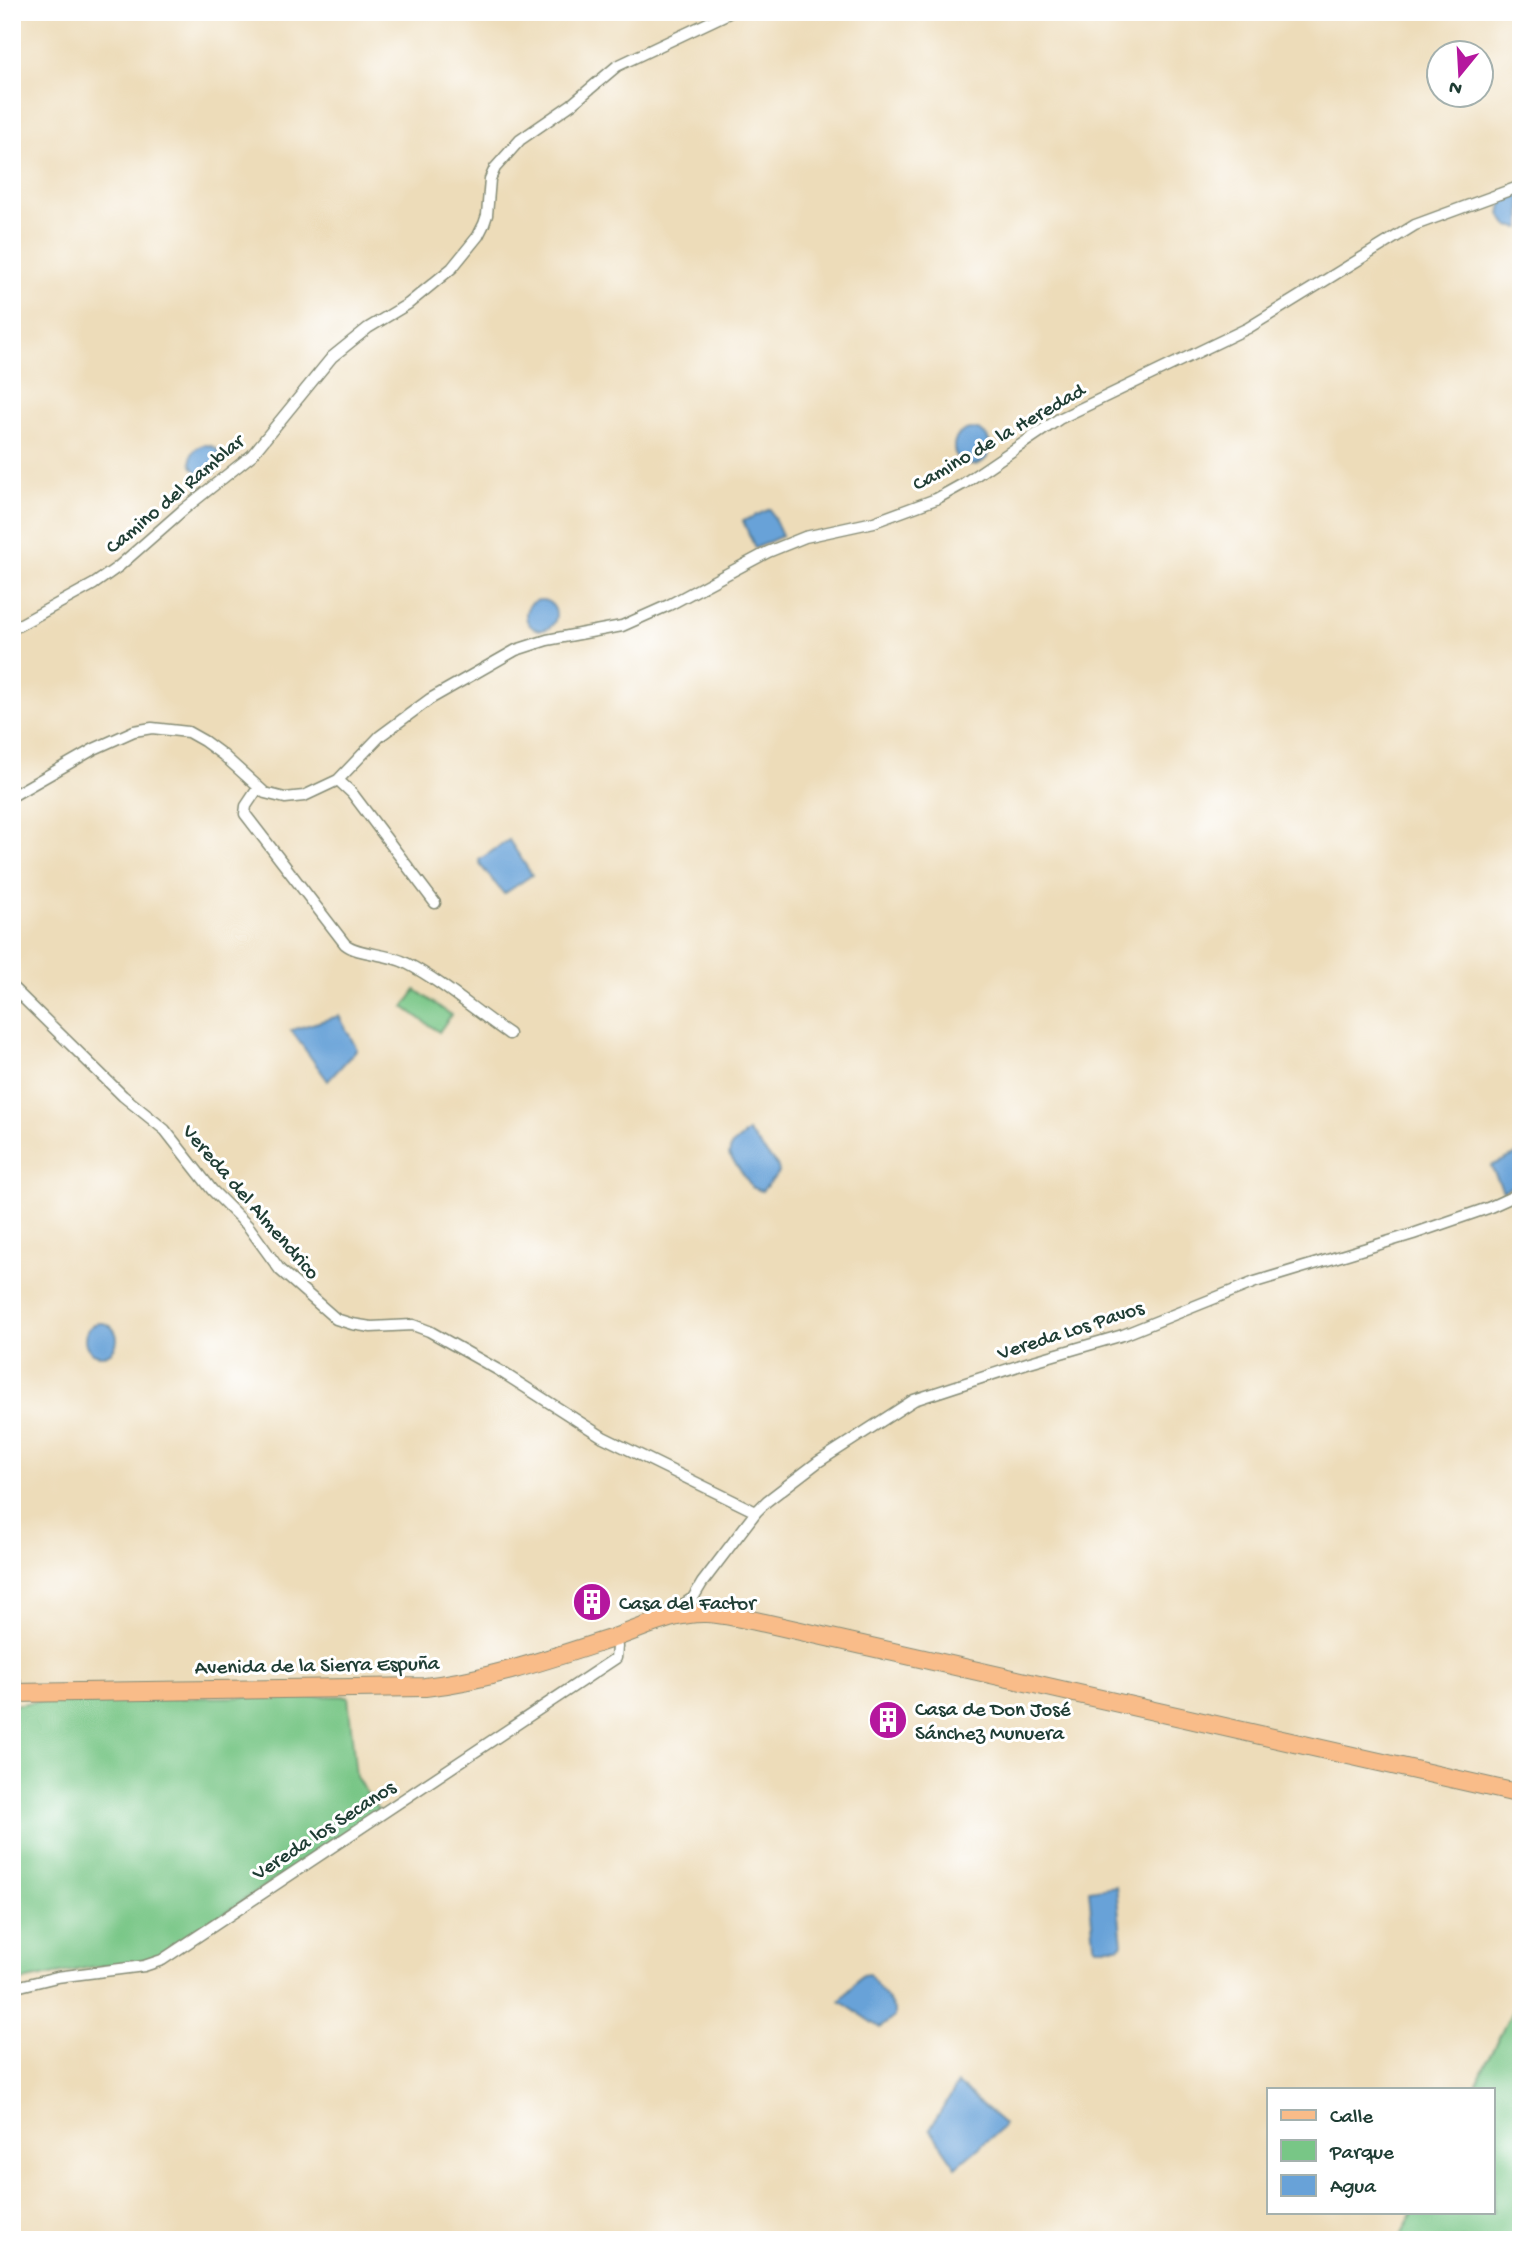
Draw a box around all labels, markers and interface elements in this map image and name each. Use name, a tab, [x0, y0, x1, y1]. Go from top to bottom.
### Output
north arrow	[1424, 38, 1494, 108]
text: N	[1446, 74, 1465, 100]
street label: Camino de la Heredad	[909, 379, 1092, 499]
street label: Camino del Ramblar	[102, 429, 252, 561]
street label: Vereda del Almendrico	[174, 1120, 324, 1286]
street label: Vereda Los Pavos	[994, 1297, 1148, 1368]
building icon: Casa del Factor	[571, 1581, 613, 1623]
place label: Casa del Factor	[619, 1593, 757, 1618]
street label: Avenida de la Sierra Espuña	[195, 1653, 441, 1682]
building icon: Casa de Don José Sánchez Munuera	[867, 1699, 909, 1741]
place label: Casa de Don José Sánchez Munuera	[915, 1699, 1072, 1748]
street label: Vereda los Secanos	[248, 1776, 402, 1888]
legend	[1267, 2088, 1494, 2214]
text: Calle	[1330, 2106, 1374, 2131]
text: Parque	[1329, 2142, 1395, 2167]
text: Agua	[1330, 2176, 1377, 2201]

